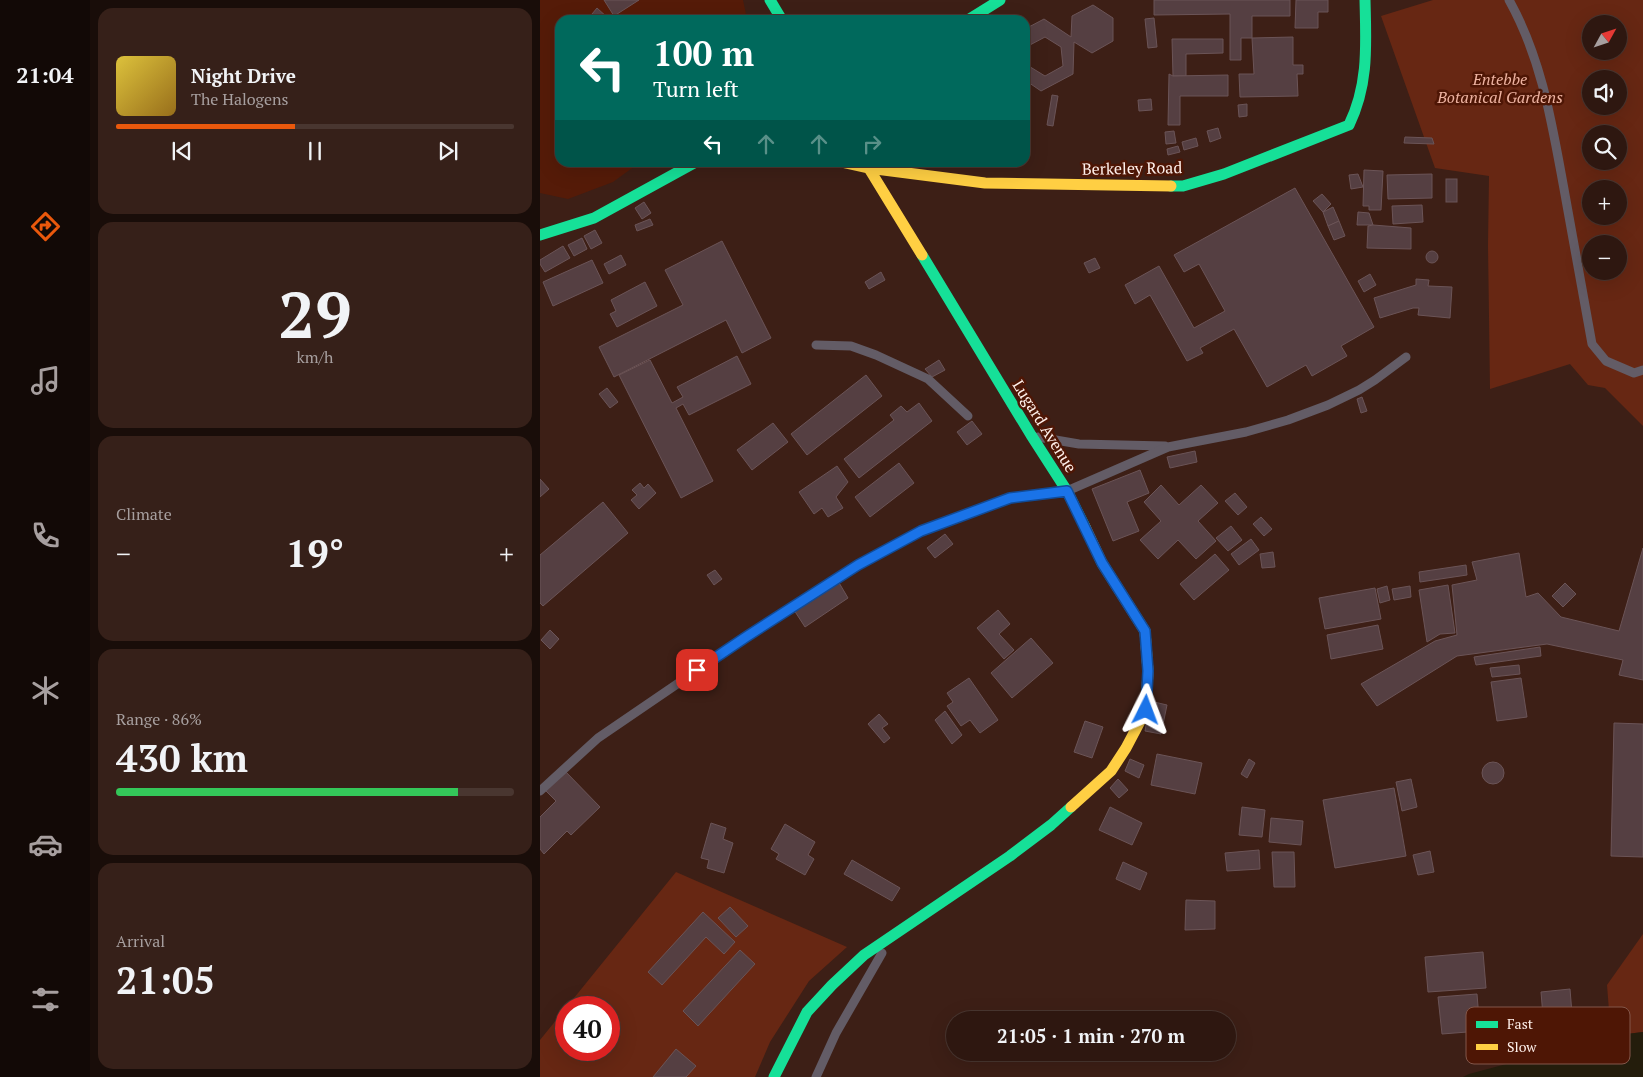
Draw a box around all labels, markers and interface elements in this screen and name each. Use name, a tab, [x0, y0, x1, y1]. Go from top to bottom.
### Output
north arrow	[1582, 15, 1628, 60]
map controls	[1582, 15, 1627, 280]
text: 100 m	[653, 30, 754, 76]
icon: left	[570, 35, 635, 100]
text: 21:04	[16, 60, 74, 89]
text: Night Drive	[191, 63, 296, 88]
park label: Entebbe Botanical Gardens	[1436, 68, 1563, 108]
button: sound	[1582, 70, 1627, 115]
text: Turn left	[653, 74, 739, 103]
text: The Halogens	[191, 88, 289, 110]
button: search	[1582, 125, 1627, 170]
icon: left	[699, 130, 727, 158]
icon: ahead	[752, 130, 780, 158]
icon: ahead	[805, 130, 833, 158]
icon: right	[858, 130, 886, 158]
icon: previous	[168, 137, 196, 165]
icon: pause	[301, 137, 329, 165]
icon: next	[434, 137, 462, 165]
street label: Berkeley Road	[1082, 156, 1182, 180]
button: +	[1582, 180, 1627, 225]
icon: directions	[28, 209, 63, 244]
button: −	[1582, 235, 1627, 280]
text: 29	[278, 270, 352, 357]
text: km/h	[297, 346, 333, 368]
icon: music	[28, 363, 63, 398]
street label: Lugard Avenue	[1008, 375, 1082, 477]
text: Climate	[116, 503, 172, 525]
icon: phone	[28, 518, 63, 553]
text: 19°	[286, 528, 344, 578]
text: −	[116, 535, 131, 572]
text: +	[499, 535, 514, 572]
pin	[676, 649, 718, 691]
icon: arrive	[683, 656, 711, 684]
icon: climate	[28, 673, 63, 708]
position arrow	[1119, 683, 1171, 735]
text: Range · 86%	[116, 708, 202, 730]
text: 430 km	[116, 733, 248, 783]
icon: car	[28, 827, 63, 862]
text: Arrival	[116, 930, 165, 952]
text: 21:05	[116, 955, 215, 1005]
icon: filters	[28, 982, 63, 1017]
speed limit sign: 40	[555, 996, 620, 1061]
legend	[1466, 1007, 1630, 1064]
text: Fast	[1507, 1014, 1534, 1033]
text: 21:05 · 1 min · 270 m	[997, 1023, 1185, 1048]
text: Slow	[1507, 1037, 1537, 1056]

